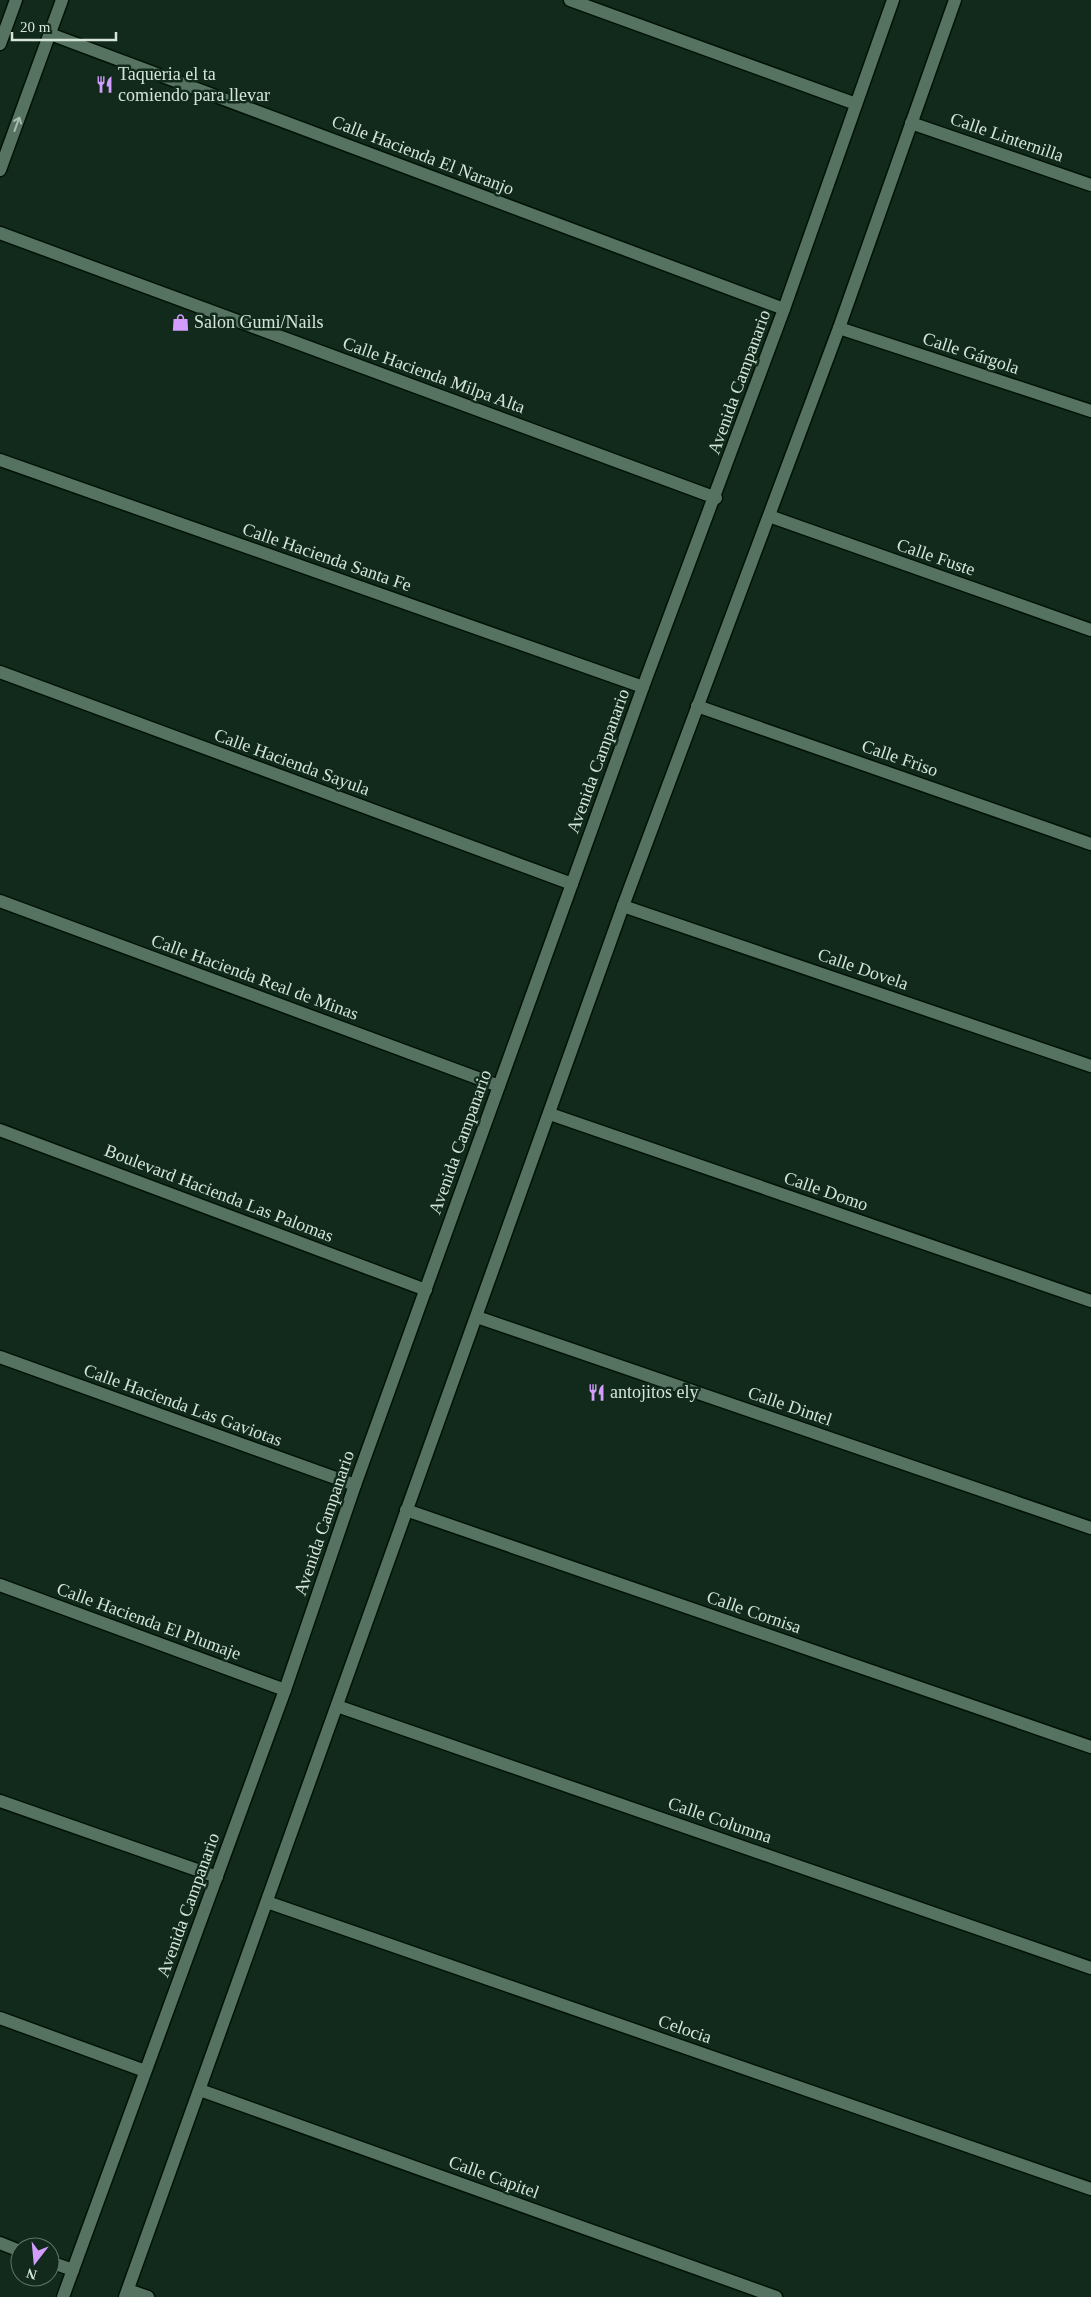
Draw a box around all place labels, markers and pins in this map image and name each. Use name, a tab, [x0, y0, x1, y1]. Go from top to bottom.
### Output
place label: Taqueria el ta comiendo para llevar	[118, 64, 270, 105]
restaurant icon: Taqueria el ta comiendo para llevar	[94, 74, 114, 94]
shop icon: Salon Gumi/Nails	[170, 312, 190, 332]
place label: Salon Gumi/Nails	[194, 312, 324, 332]
restaurant icon: antojitos ely	[586, 1382, 606, 1402]
place label: antojitos ely	[610, 1382, 699, 1402]

